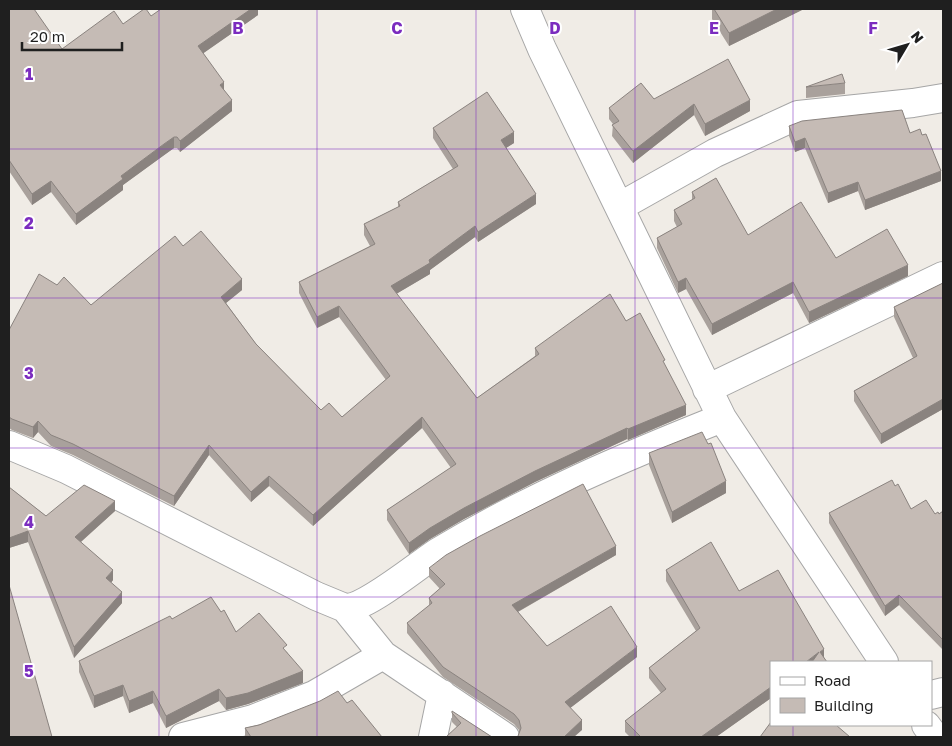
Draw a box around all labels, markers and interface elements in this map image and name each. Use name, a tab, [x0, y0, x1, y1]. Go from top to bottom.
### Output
text: B	[232, 18, 244, 38]
text: C	[391, 18, 403, 38]
text: D	[549, 18, 561, 38]
text: E	[709, 18, 719, 38]
text: F	[868, 18, 878, 38]
scale bar	[22, 20, 122, 52]
north arrow	[882, 20, 932, 70]
text: 20 m	[30, 27, 65, 45]
text: N	[908, 27, 928, 46]
text: 1	[25, 64, 33, 84]
text: 2	[24, 213, 34, 233]
text: 3	[24, 363, 34, 383]
text: 4	[24, 512, 34, 532]
text: 5	[24, 661, 34, 681]
legend	[770, 661, 932, 726]
text: Road	[814, 671, 851, 689]
text: Building	[814, 696, 874, 714]

